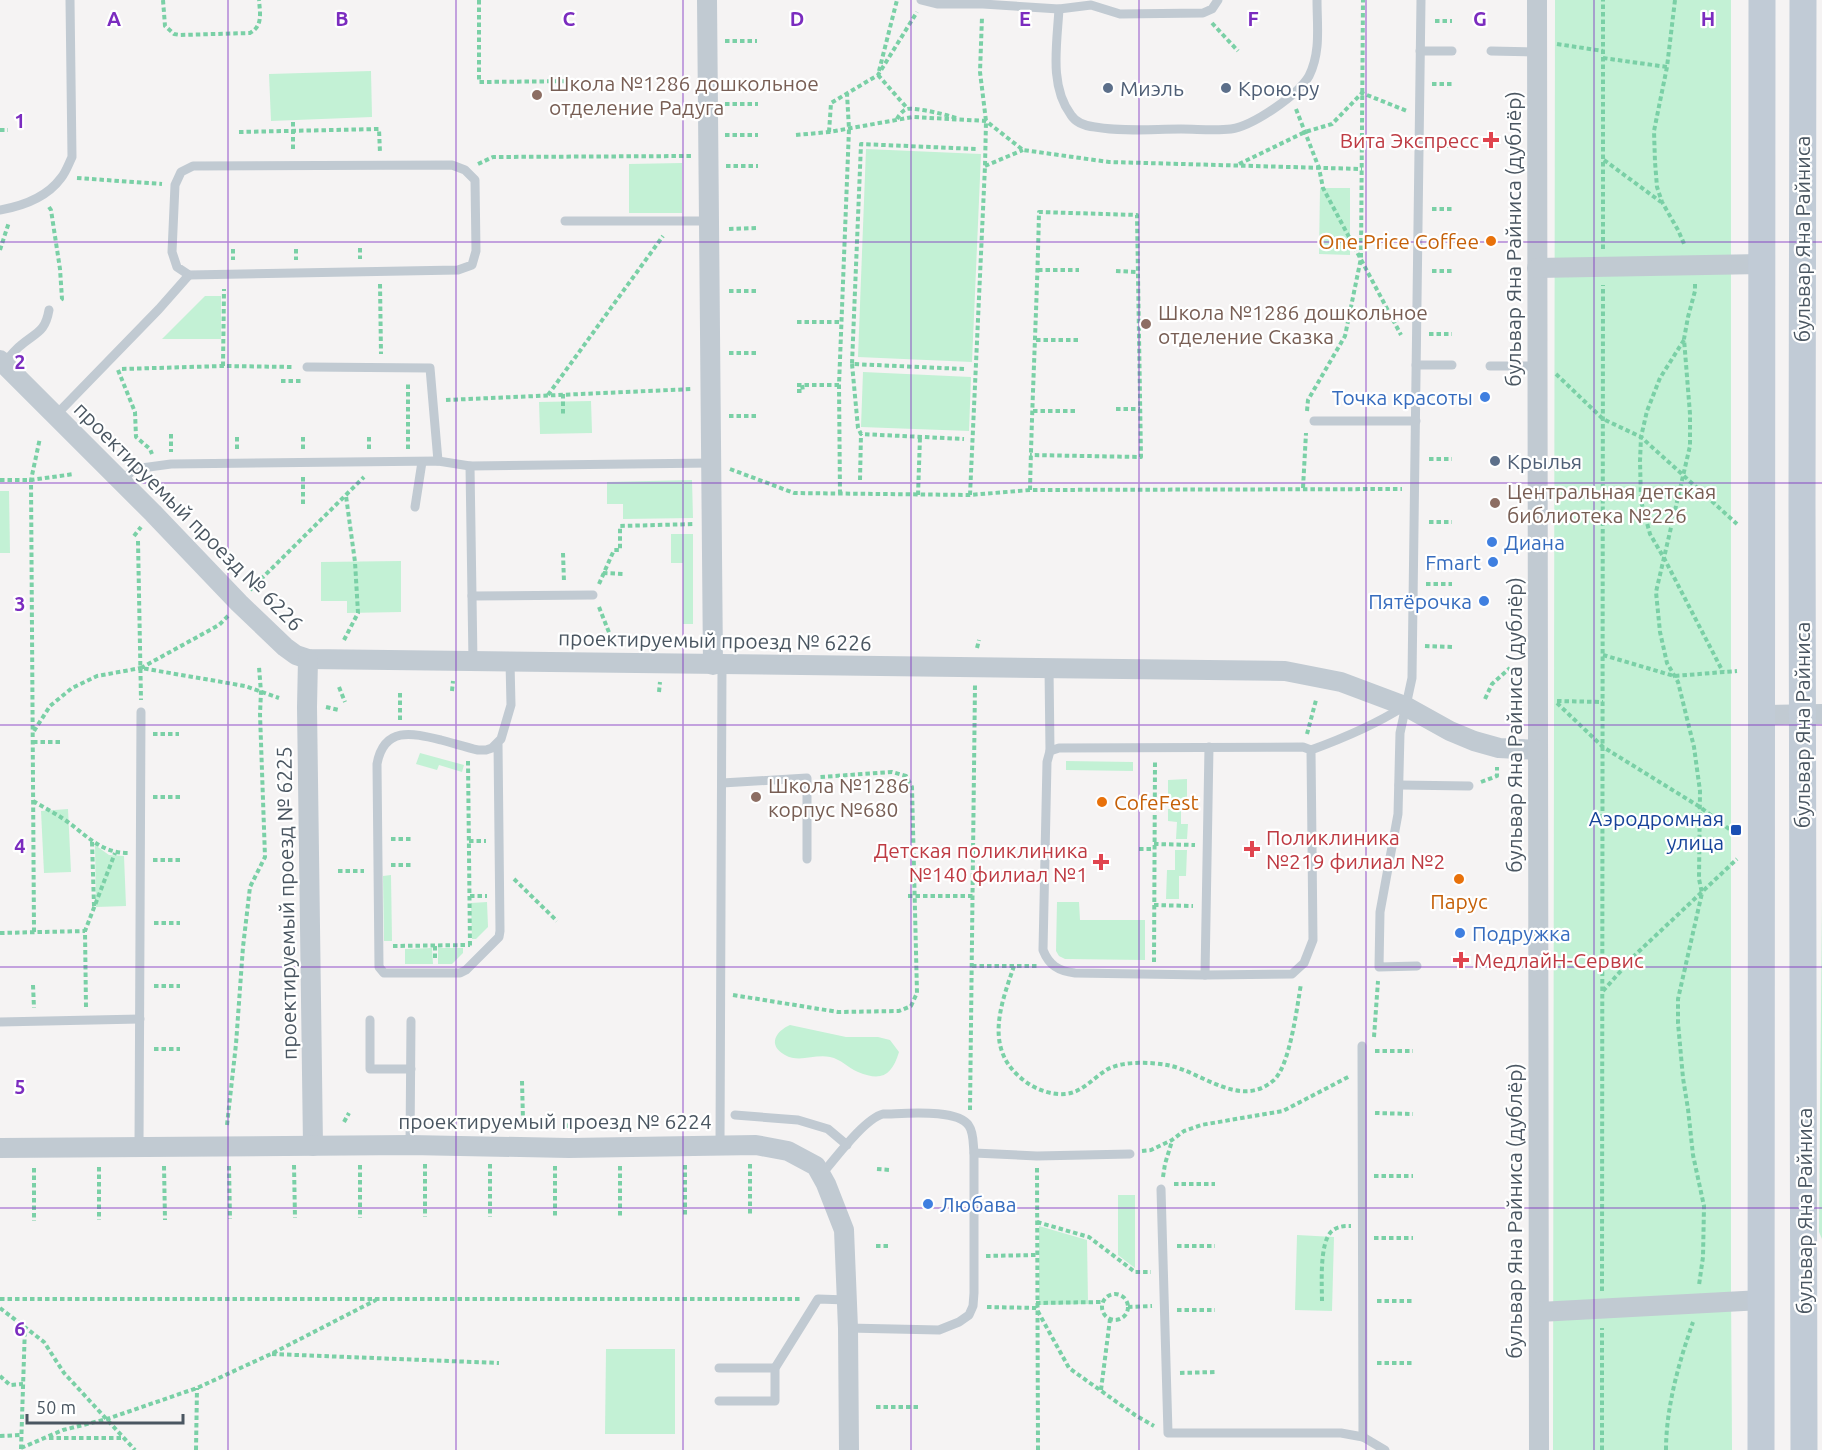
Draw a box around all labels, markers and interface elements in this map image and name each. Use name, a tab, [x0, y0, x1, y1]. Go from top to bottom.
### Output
text: A	[107, 7, 121, 30]
text: B	[335, 7, 349, 30]
text: C	[563, 7, 576, 30]
text: D	[790, 7, 804, 30]
text: E	[1019, 7, 1031, 30]
text: F	[1247, 7, 1259, 30]
text: G	[1473, 7, 1487, 30]
text: H	[1701, 7, 1715, 30]
place label: Школа №1286 дошкольное отделение Радуга	[549, 71, 819, 119]
place label: Миэль	[1120, 76, 1184, 100]
place label: Крою.ру	[1238, 76, 1319, 100]
marker: Миэль	[1101, 81, 1115, 95]
marker: Крою.ру	[1219, 81, 1233, 95]
marker: Школа №1286 дошкольное отделение Радуга	[530, 88, 544, 102]
street label: бульвар Яна Райниса (дублёр)	[1501, 91, 1525, 387]
text: 1	[14, 109, 26, 132]
place label: Вита Экспресс	[1340, 128, 1479, 152]
marker: Вита Экспресс	[1484, 133, 1498, 147]
street label: бульвар Яна Райниса	[1790, 136, 1814, 342]
place label: One Price Coffee	[1318, 229, 1479, 253]
marker: One Price Coffee	[1484, 234, 1498, 248]
place label: Школа №1286 дошкольное отделение Сказка	[1158, 300, 1428, 348]
marker: Школа №1286 дошкольное отделение Сказка	[1139, 317, 1153, 331]
text: 2	[14, 350, 26, 373]
place label: Точка красоты	[1332, 385, 1473, 409]
marker: Точка красоты	[1478, 390, 1492, 404]
street label: проектируемый проезд № 6226	[70, 397, 308, 635]
place label: Крылья	[1507, 449, 1582, 473]
marker: Крылья	[1488, 454, 1502, 468]
place label: Центральная детская библиотека №226	[1507, 479, 1716, 527]
marker: Центральная детская библиотека №226	[1488, 496, 1502, 510]
place label: Диана	[1504, 530, 1565, 554]
marker: Диана	[1485, 535, 1499, 549]
place label: Fmart	[1425, 550, 1481, 574]
marker: Fmart	[1486, 555, 1500, 569]
street label: бульвар Яна Райниса (дублёр)	[1502, 577, 1526, 873]
place label: Пятёрочка	[1368, 589, 1472, 613]
text: 3	[14, 592, 26, 615]
marker: Пятёрочка	[1477, 594, 1491, 608]
street label: бульвар Яна Райниса	[1790, 622, 1814, 828]
street label: проектируемый проезд № 6226	[558, 625, 872, 655]
street label: проектируемый проезд № 6225	[271, 746, 301, 1060]
place label: Школа №1286 корпус №680	[768, 773, 909, 821]
marker: Школа №1286 корпус №680	[749, 790, 763, 804]
place label: CofeFest	[1114, 790, 1199, 814]
marker: CofeFest	[1095, 795, 1109, 809]
place label: Аэродромная улица	[1589, 806, 1724, 854]
marker: Аэродромная улица	[1729, 823, 1743, 837]
place label: Поликлиника №219 филиал №2	[1266, 825, 1445, 873]
text: 4	[14, 834, 26, 857]
place label: Детская поликлиника №140 филиал №1	[874, 838, 1088, 886]
marker: Поликлиника №219 филиал №2	[1243, 840, 1261, 858]
marker: Детская поликлиника №140 филиал №1	[1092, 853, 1110, 871]
marker: Парус	[1452, 872, 1466, 886]
place label: Парус	[1430, 889, 1488, 913]
place label: Подружка	[1472, 921, 1571, 945]
marker: Подружка	[1453, 926, 1467, 940]
place label: МедлайН-Сервис	[1474, 948, 1644, 972]
marker: МедлайН-Сервис	[1452, 951, 1470, 969]
street label: бульвар Яна Райниса (дублёр)	[1502, 1063, 1526, 1359]
text: 5	[14, 1075, 26, 1098]
street label: бульвар Яна Райниса	[1792, 1108, 1816, 1314]
street label: проектируемый проезд № 6224	[398, 1109, 712, 1133]
place label: Любава	[940, 1192, 1017, 1216]
marker: Любава	[921, 1197, 935, 1211]
text: 6	[14, 1317, 26, 1340]
scale bar	[27, 1387, 183, 1425]
text: 50 m	[36, 1397, 76, 1417]

